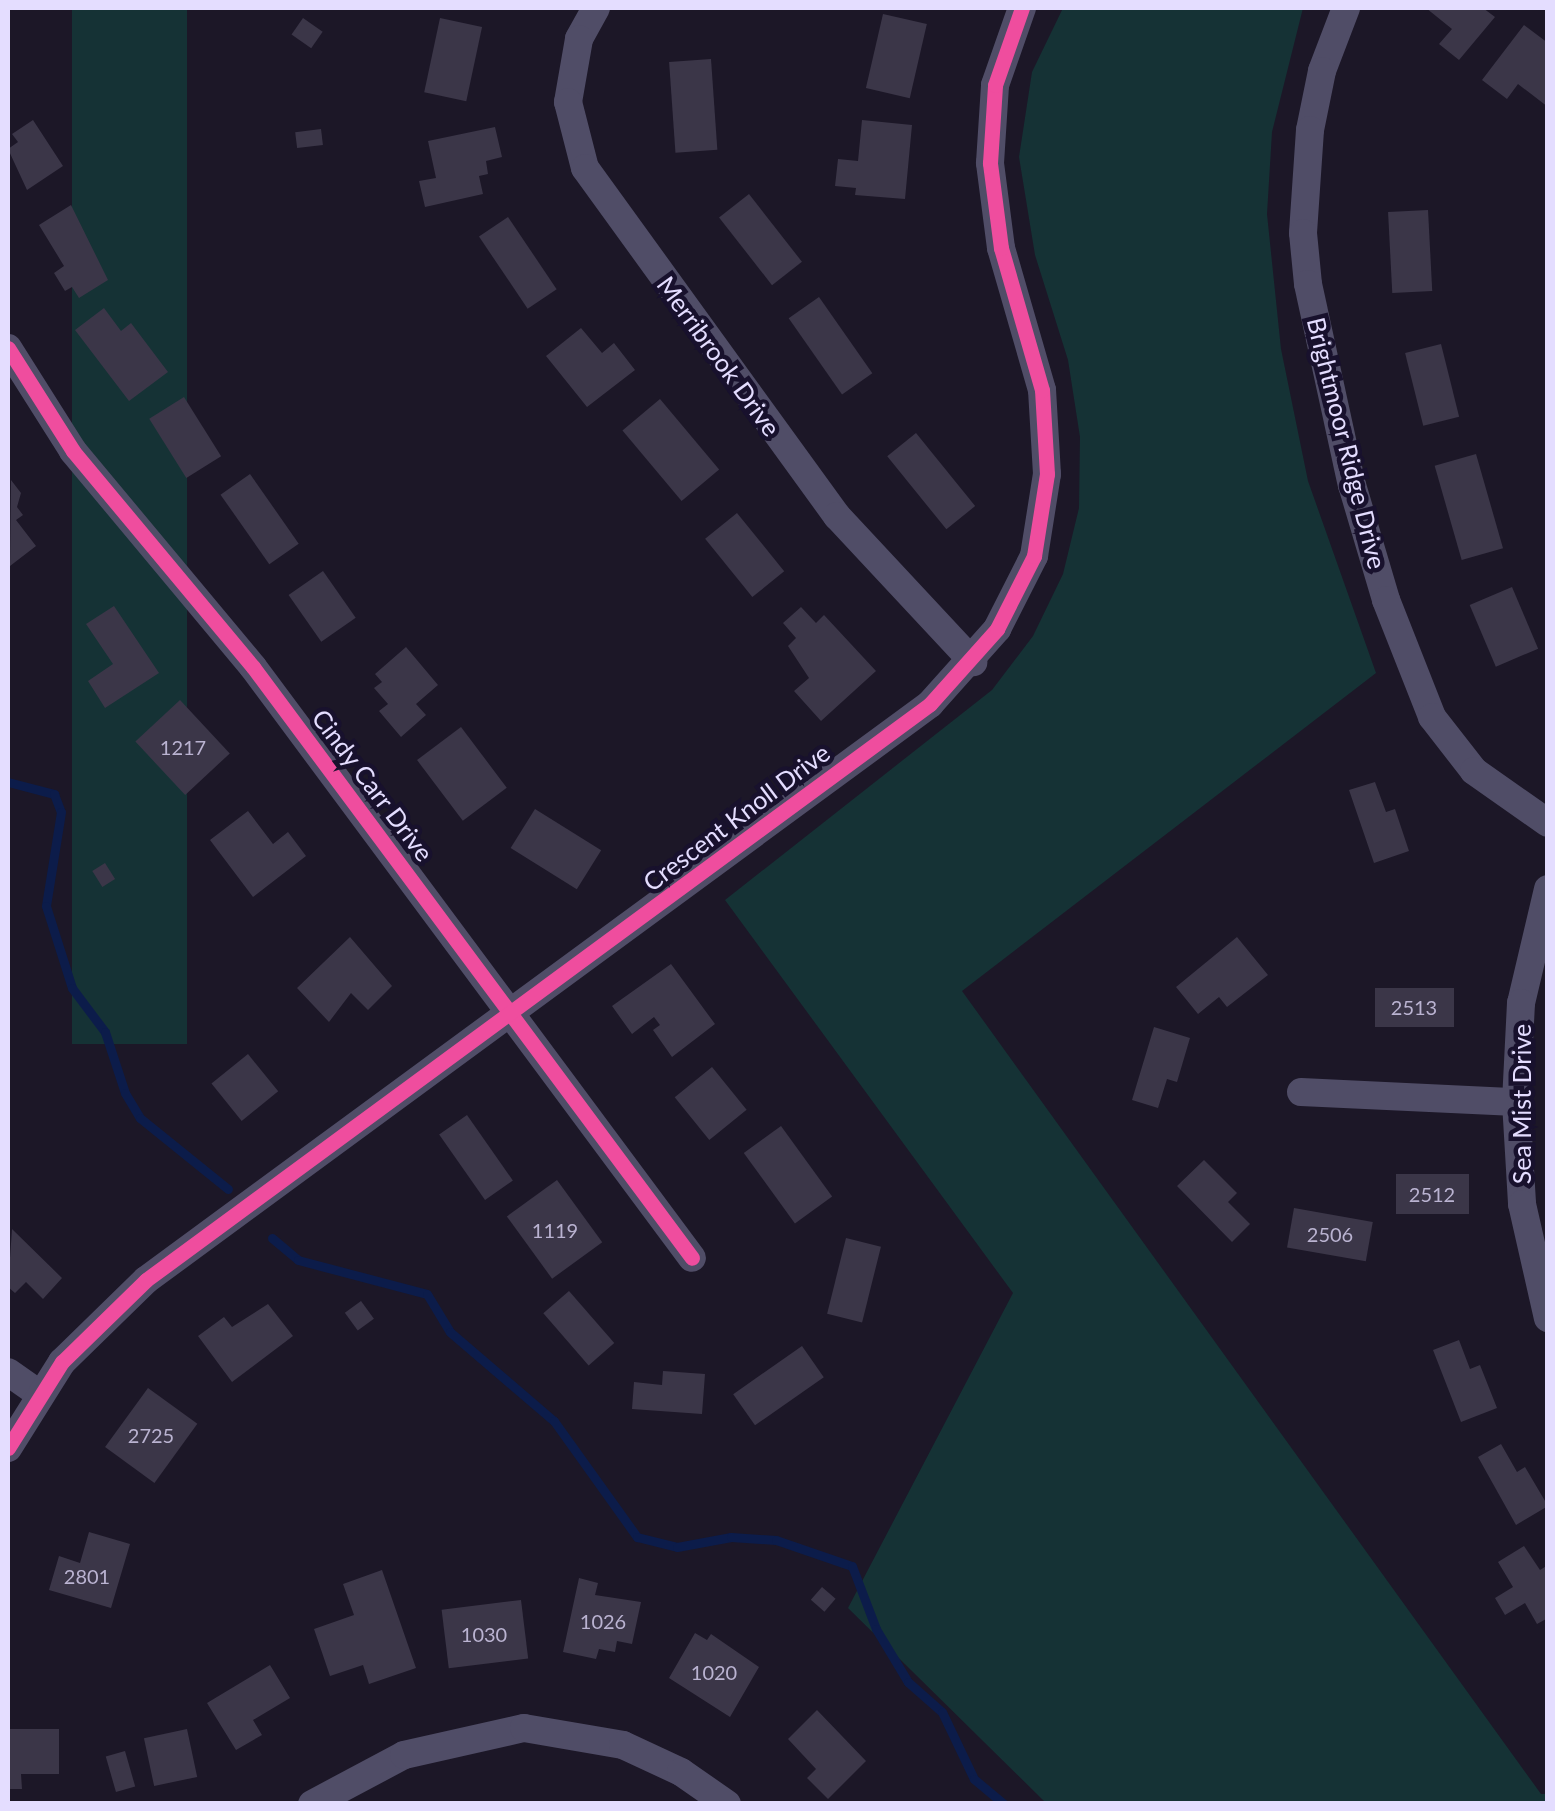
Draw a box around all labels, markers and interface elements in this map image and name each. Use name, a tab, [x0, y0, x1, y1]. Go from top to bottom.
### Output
street label: Merribrook Drive	[651, 270, 787, 442]
street label: Brightmoor Ridge Drive	[1301, 314, 1393, 572]
street label: Cindy Carr Drive	[306, 703, 440, 867]
house number: 1217	[160, 735, 206, 759]
street label: Crescent Knoll Drive	[637, 737, 835, 897]
house number: 2513	[1391, 995, 1437, 1019]
street label: Sea Mist Drive	[1506, 1024, 1536, 1184]
house number: 2512	[1409, 1182, 1455, 1206]
house number: 1119	[532, 1218, 578, 1242]
house number: 2506	[1307, 1222, 1353, 1246]
house number: 2725	[128, 1423, 174, 1447]
house number: 2801	[64, 1564, 110, 1588]
house number: 1026	[580, 1609, 626, 1633]
house number: 1030	[461, 1622, 507, 1646]
house number: 1020	[691, 1660, 737, 1684]

